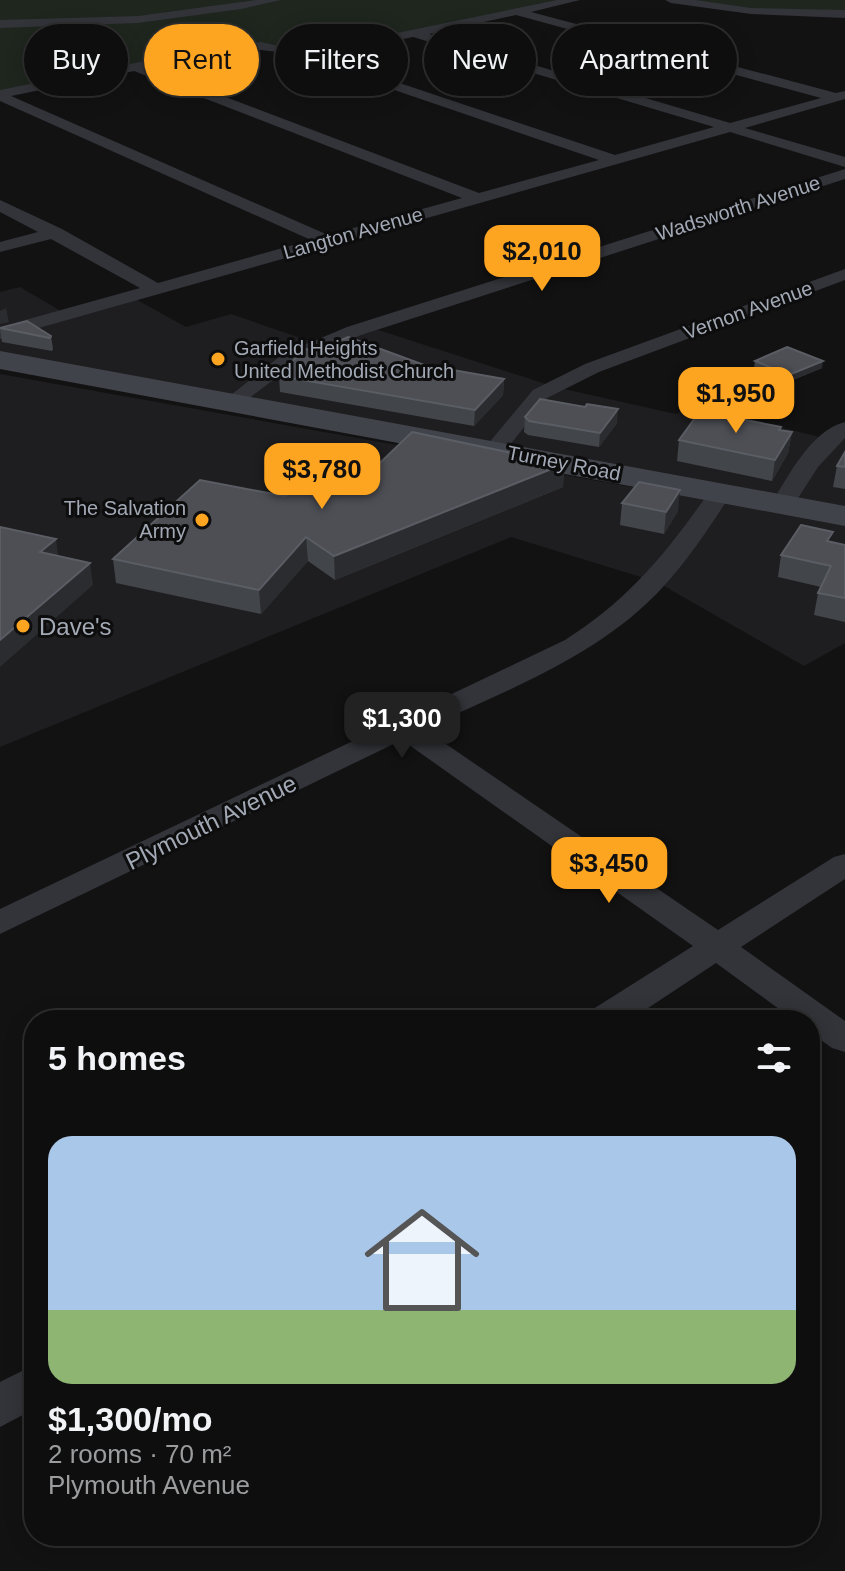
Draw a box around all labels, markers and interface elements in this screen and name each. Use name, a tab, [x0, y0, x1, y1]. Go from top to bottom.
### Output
chip: Buy	[24, 24, 128, 96]
chip: Rent	[144, 24, 259, 96]
chip: Filters	[275, 24, 408, 96]
chip: New	[424, 24, 536, 96]
chip: Apartment	[552, 24, 737, 96]
street label: Wadsworth Avenue	[653, 171, 823, 245]
street label: Langton Avenue	[281, 203, 425, 263]
pin: $2,010	[477, 225, 607, 293]
text: $2,010	[502, 236, 582, 266]
street label: Vernon Avenue	[681, 277, 815, 343]
place label: Garfield Heights United Methodist Church	[234, 337, 454, 382]
marker: Garfield Heights United Methodist Church	[209, 350, 227, 368]
pin: $1,950	[671, 367, 801, 435]
text: $1,950	[696, 378, 776, 408]
street label: Turney Road	[506, 441, 622, 485]
pin: $3,780	[257, 443, 387, 511]
text: $3,780	[282, 454, 362, 484]
place label: The Salvation Army	[64, 497, 186, 542]
marker: The Salvation Army	[193, 511, 211, 529]
place label: Dave's	[39, 613, 112, 640]
marker: Dave's	[14, 617, 32, 635]
pin: $1,300	[337, 692, 467, 760]
text: $1,300	[362, 703, 442, 733]
street label: Plymouth Avenue	[121, 769, 301, 875]
pin: $3,450	[544, 837, 674, 905]
text: $3,450	[569, 848, 649, 878]
icon: filters	[752, 1036, 796, 1080]
text: 5 homes	[48, 1039, 186, 1077]
icon: home	[350, 1188, 494, 1332]
text: $1,300/mo	[48, 1400, 212, 1438]
text: 2 rooms · 70 m²	[48, 1439, 232, 1469]
text: Plymouth Avenue	[48, 1470, 250, 1500]

